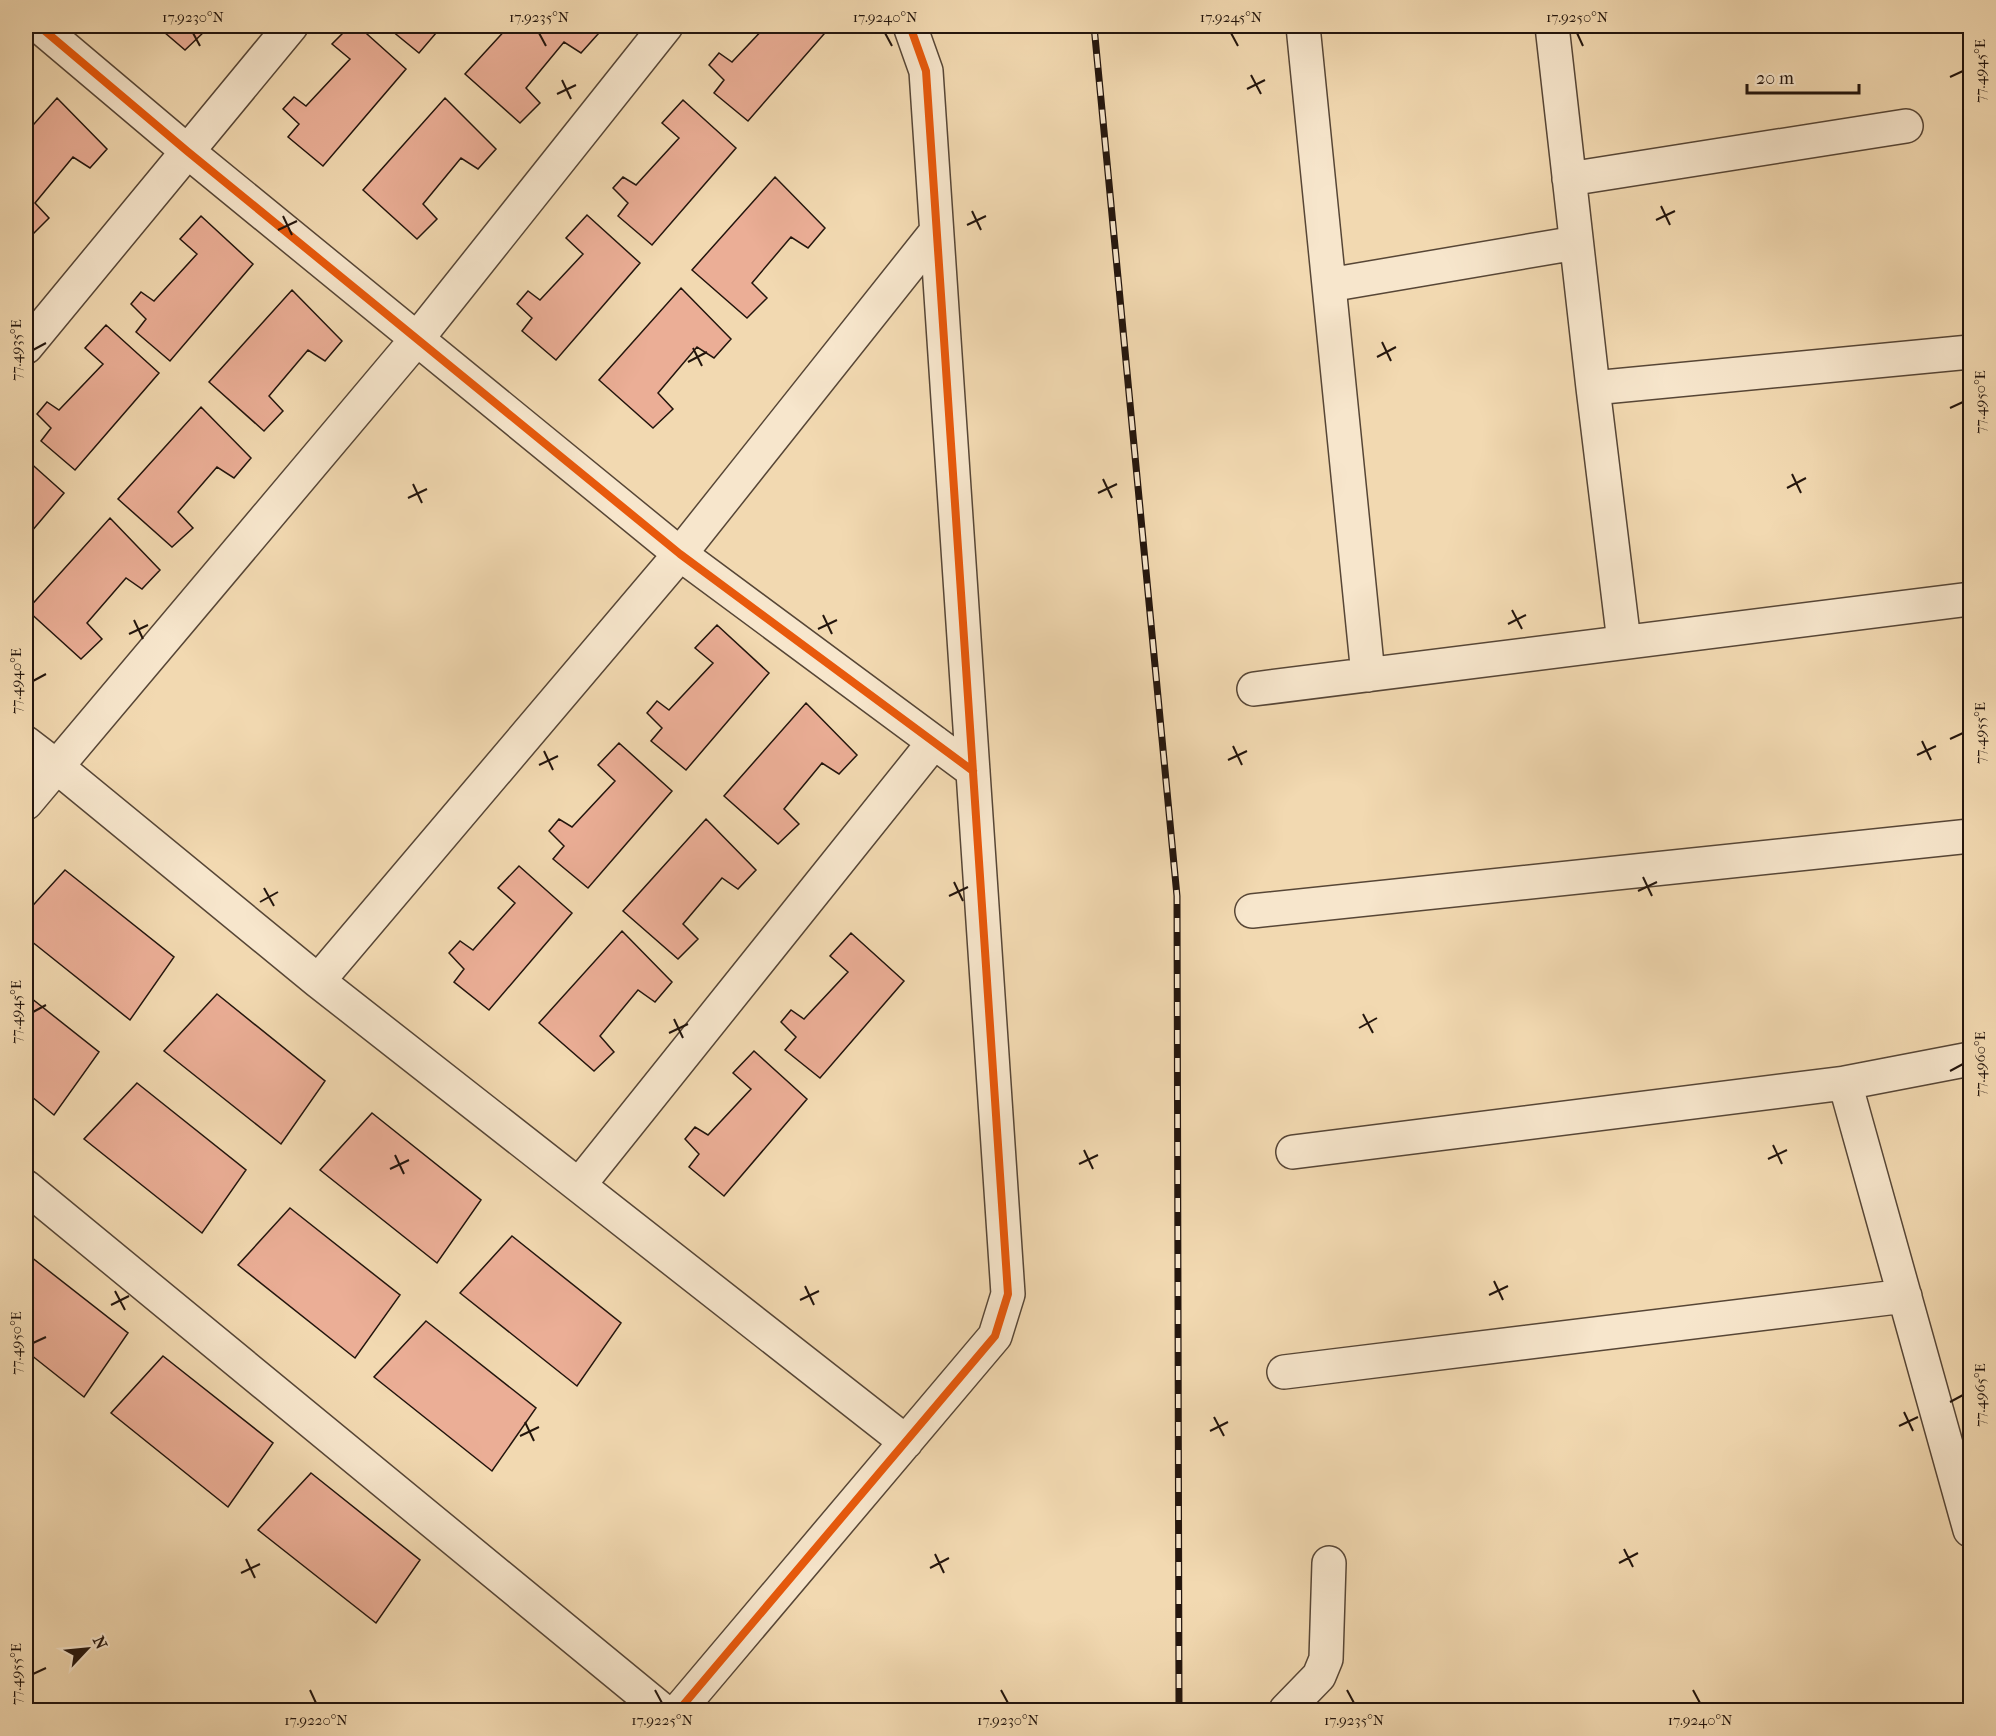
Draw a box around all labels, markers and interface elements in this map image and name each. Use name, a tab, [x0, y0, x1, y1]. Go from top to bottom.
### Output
text: 17.9230°N	[162, 8, 225, 26]
text: 17.9235°N	[509, 8, 570, 26]
text: 17.9240°N	[853, 8, 918, 26]
text: 17.9245°N	[1200, 8, 1263, 26]
text: 17.9250°N	[1546, 8, 1609, 26]
text: 77.4945°E	[1971, 39, 1989, 103]
scale bar	[1747, 57, 1860, 95]
text: 20 m	[1756, 68, 1794, 89]
text: 77.4935°E	[7, 319, 25, 381]
text: 77.4950°E	[1971, 370, 1989, 434]
text: 77.4940°E	[7, 648, 25, 714]
text: 77.4955°E	[1971, 702, 1989, 764]
text: 77.4945°E	[7, 980, 25, 1044]
text: 77.4960°E	[1971, 1031, 1989, 1097]
text: 77.4950°E	[7, 1311, 25, 1375]
text: 77.4965°E	[1971, 1363, 1989, 1427]
north arrow	[57, 1619, 117, 1679]
text: N	[89, 1633, 112, 1653]
text: 77.4955°E	[7, 1643, 25, 1705]
text: 17.9220°N	[284, 1711, 348, 1729]
text: 17.9225°N	[631, 1711, 693, 1729]
text: 17.9230°N	[977, 1711, 1040, 1729]
text: 17.9235°N	[1324, 1711, 1385, 1729]
text: 17.9240°N	[1668, 1711, 1733, 1729]

